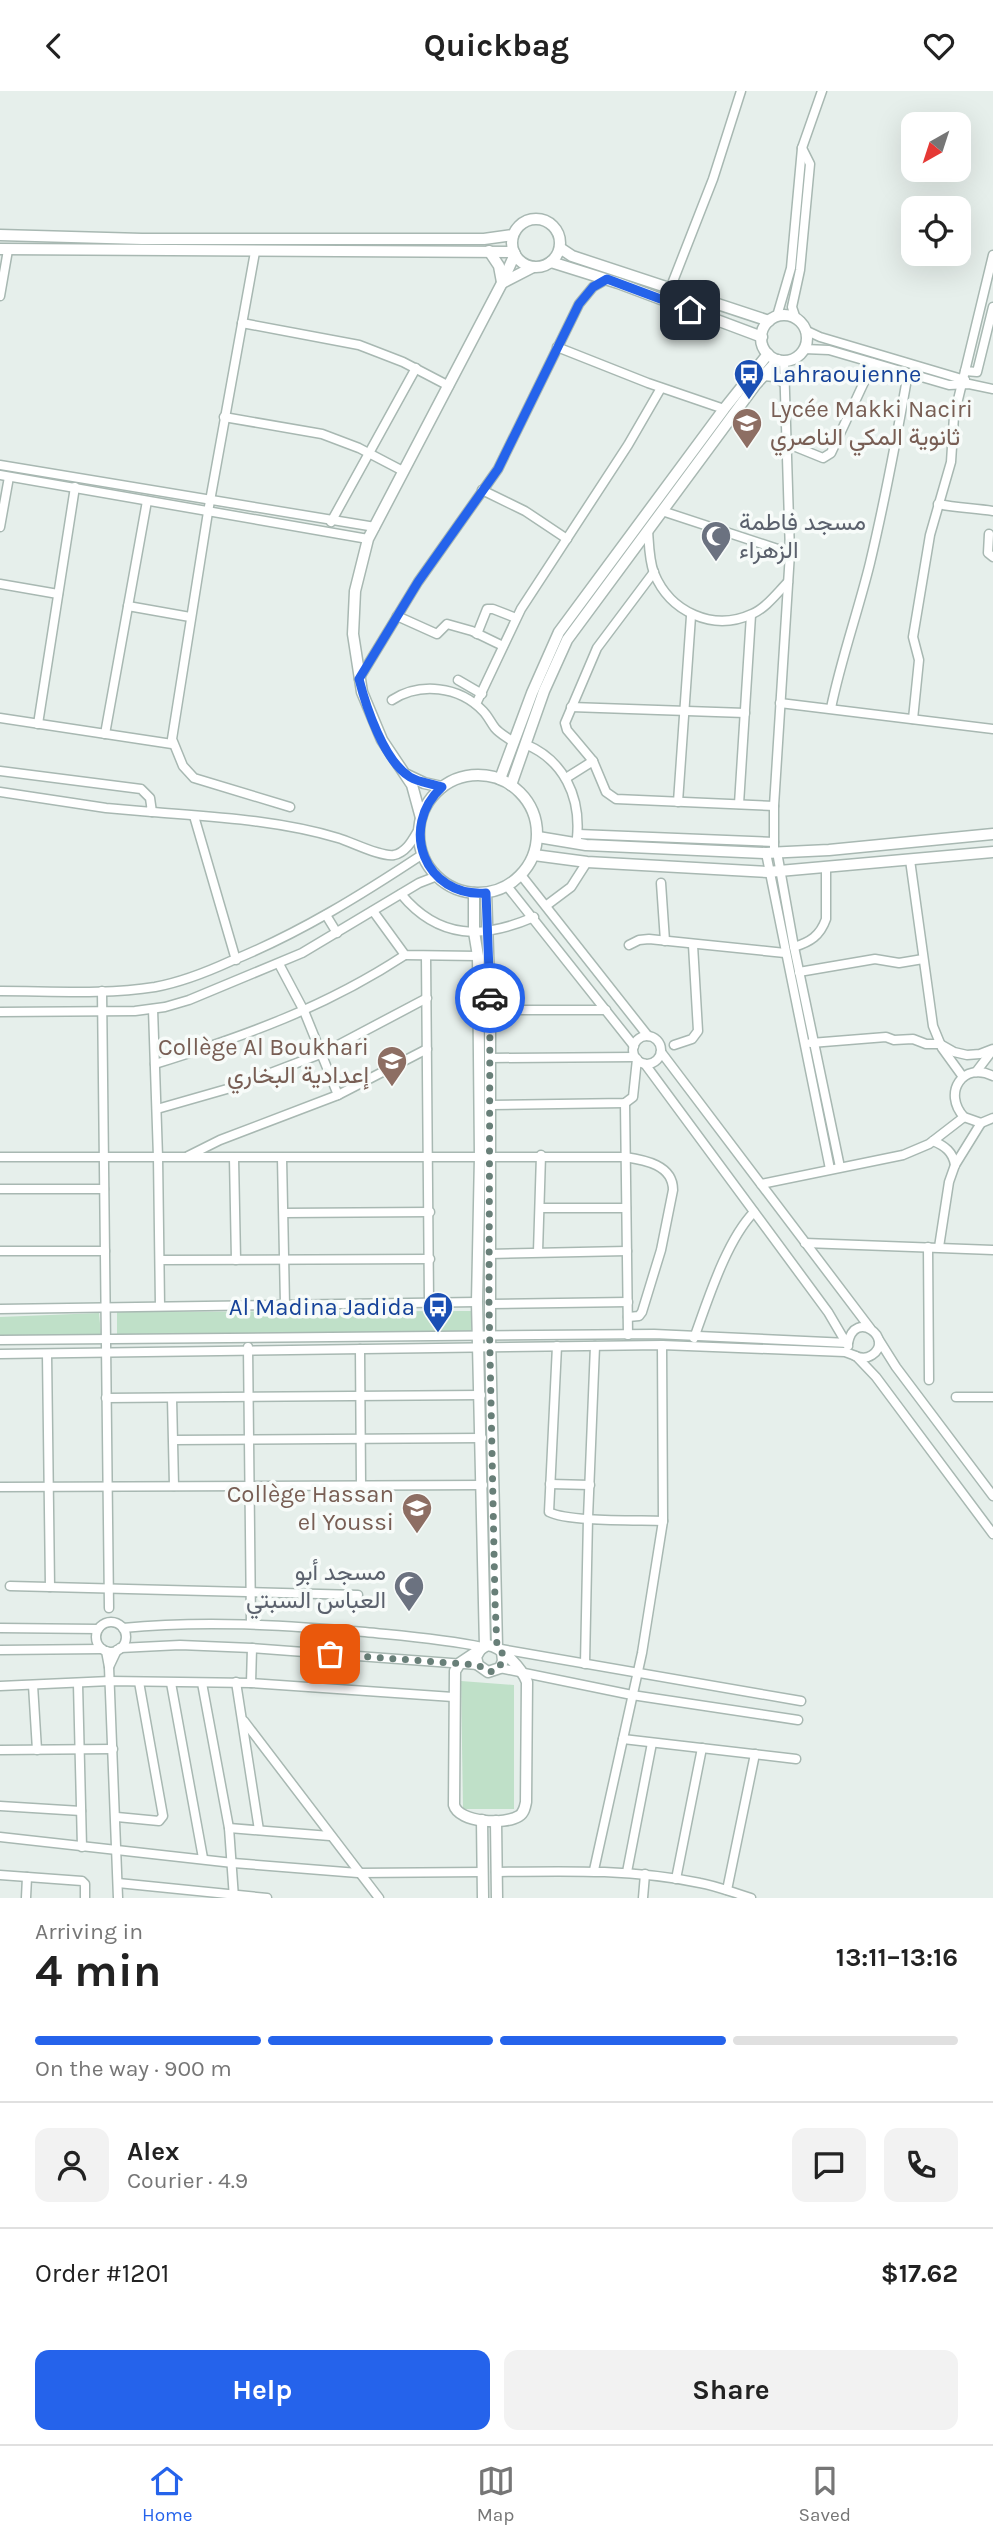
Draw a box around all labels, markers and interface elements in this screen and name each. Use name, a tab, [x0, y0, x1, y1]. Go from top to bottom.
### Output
icon: back	[35, 27, 73, 65]
text: Quickbag	[424, 27, 569, 64]
icon: heart	[920, 27, 958, 65]
north arrow	[901, 112, 971, 182]
map controls	[901, 112, 971, 266]
button: locate	[901, 196, 971, 266]
pin	[660, 280, 720, 340]
icon: home	[671, 291, 709, 329]
bus stop icon: Lahraouienne	[732, 357, 766, 401]
place label: Lahraouienne	[772, 360, 921, 388]
place label: Lycée Makki Naciri ثانوية المكي الناصري	[770, 395, 973, 456]
school or university icon: Lycée Makki Naciri ثانوية المكي الناصري	[730, 406, 764, 450]
place label: مسجد فاطمة الزهراء	[739, 508, 866, 565]
mosque icon: مسجد فاطمة الزهراء	[699, 519, 733, 563]
courier	[455, 963, 525, 1033]
icon: car	[471, 979, 509, 1017]
place label: Collège Al Boukhari إعدادية البخاري	[158, 1033, 369, 1094]
school or university icon: Collège Al Boukhari إعدادية البخاري	[375, 1044, 409, 1088]
bus stop icon: Al Madina Jadida	[421, 1290, 455, 1334]
place label: Al Madina Jadida	[229, 1293, 415, 1321]
place label: Collège Hassan el Youssi	[227, 1480, 394, 1536]
school or university icon: Collège Hassan el Youssi	[400, 1491, 434, 1535]
place label: مسجد أبو العباس السبتي	[246, 1558, 386, 1619]
mosque icon: مسجد أبو العباس السبتي	[392, 1569, 426, 1613]
pin	[300, 1624, 360, 1684]
icon: bag	[311, 1635, 349, 1673]
text: Arriving in	[35, 1918, 143, 1945]
text: 13:11–13:16	[836, 1942, 958, 1973]
text: 4 min	[35, 1944, 161, 1998]
text: On the way · 900 m	[35, 2055, 232, 2082]
button: person	[35, 2128, 109, 2202]
button: chat	[792, 2128, 866, 2202]
button: phone	[884, 2128, 958, 2202]
text: Alex	[127, 2136, 179, 2167]
text: Courier · 4.9	[127, 2167, 248, 2194]
text: Order #1201	[35, 2258, 169, 2289]
text: $17.62	[881, 2258, 958, 2289]
button: Help	[35, 2350, 490, 2430]
button: Share	[504, 2350, 958, 2430]
tab: Home	[142, 2462, 193, 2526]
tab: Map	[477, 2462, 515, 2526]
tab: Saved	[799, 2462, 851, 2526]

